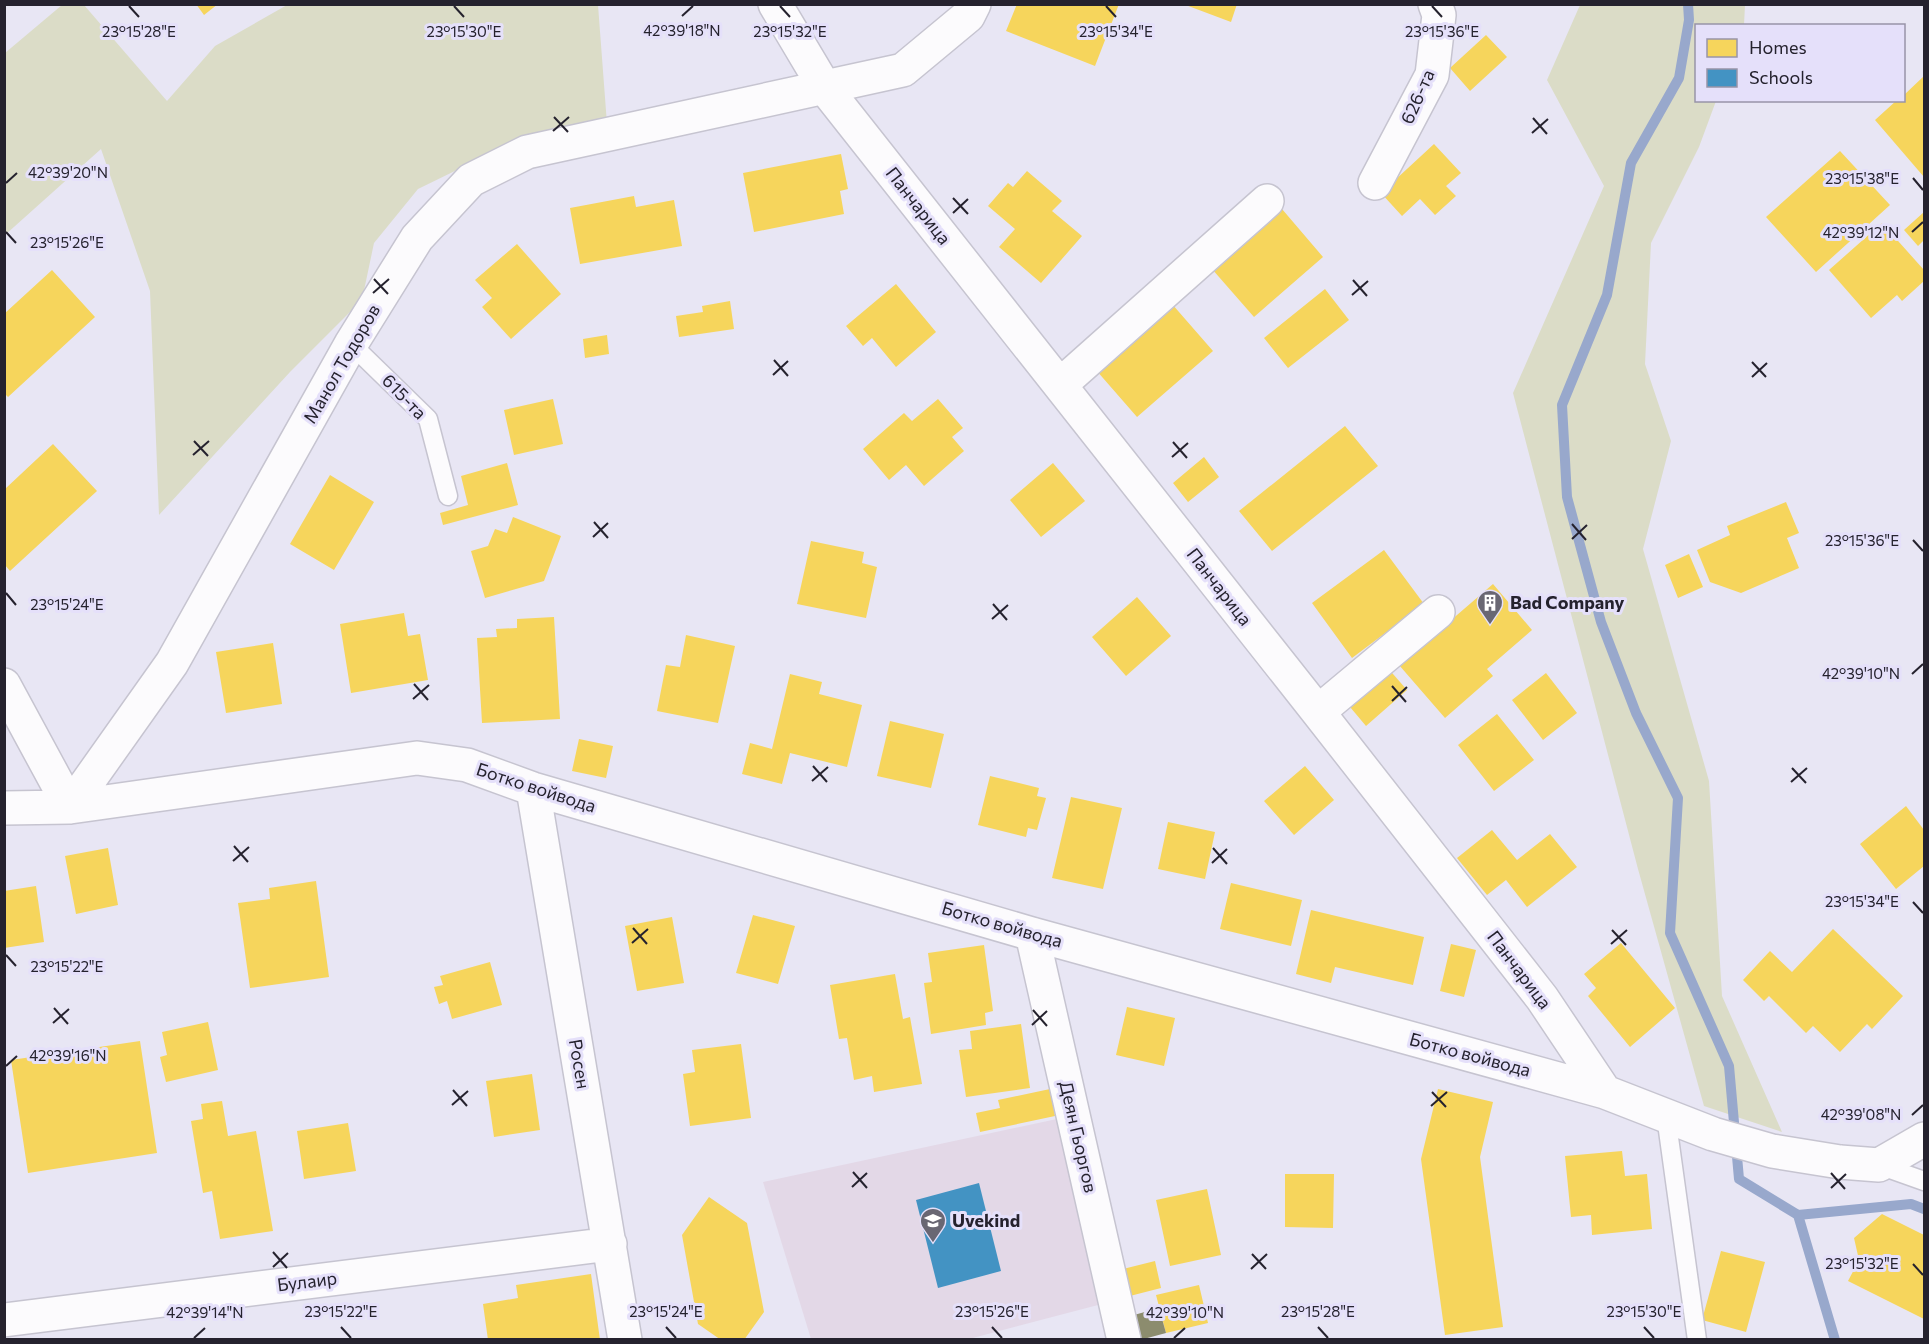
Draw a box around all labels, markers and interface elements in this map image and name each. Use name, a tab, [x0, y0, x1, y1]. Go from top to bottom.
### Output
text: 42°39'18"N	[643, 21, 721, 39]
text: 23°15'28"E	[102, 22, 176, 40]
text: 23°15'30"E	[427, 22, 501, 40]
text: 23°15'32"E	[753, 22, 827, 40]
text: 23°15'34"E	[1079, 22, 1153, 40]
text: 23°15'36"E	[1405, 22, 1479, 40]
legend	[1695, 24, 1905, 102]
text: Homes	[1749, 36, 1807, 58]
street label: 626-та	[1395, 66, 1439, 127]
text: Schools	[1749, 66, 1813, 88]
street label: Панчарица	[882, 162, 956, 249]
text: 42°39'20"N	[28, 163, 108, 181]
text: 23°15'38"E	[1825, 169, 1899, 187]
text: 42°39'12"N	[1823, 223, 1899, 241]
text: 23°15'26"E	[30, 233, 104, 251]
street label: Манол Тодоров	[298, 300, 384, 427]
street label: 615-та	[378, 369, 432, 424]
text: 23°15'36"E	[1825, 531, 1899, 549]
street label: Панчарица	[1183, 543, 1257, 630]
building icon: Bad Company	[1475, 588, 1505, 626]
place label: Bad Company	[1510, 591, 1624, 613]
text: 23°15'24"E	[30, 595, 104, 613]
text: 42°39'10"N	[1822, 664, 1900, 682]
street label: Ботко войвода	[474, 757, 599, 817]
text: 23°15'34"E	[1825, 892, 1899, 910]
street label: Ботко войвода	[939, 896, 1065, 952]
street label: Панчарица	[1483, 926, 1556, 1013]
text: 23°15'22"E	[30, 957, 104, 975]
street label: Ботко войвода	[1407, 1027, 1533, 1081]
street label: Росен	[565, 1037, 595, 1091]
text: 42°39'16"N	[29, 1046, 107, 1064]
street label: Деян Гьоргов	[1055, 1079, 1103, 1195]
text: 42°39'08"N	[1821, 1105, 1901, 1123]
school or university icon: Uvekind	[918, 1206, 948, 1244]
place label: Uvekind	[952, 1209, 1020, 1231]
text: 23°15'32"E	[1825, 1254, 1899, 1272]
street label: Булаир	[276, 1266, 338, 1296]
text: 23°15'22"E	[304, 1302, 378, 1320]
text: 23°15'24"E	[629, 1302, 703, 1320]
text: 23°15'26"E	[955, 1302, 1029, 1320]
text: 23°15'28"E	[1281, 1302, 1355, 1320]
text: 23°15'30"E	[1607, 1302, 1681, 1320]
text: 42°39'14"N	[166, 1303, 244, 1321]
text: 42°39'10"N	[1146, 1303, 1224, 1321]

